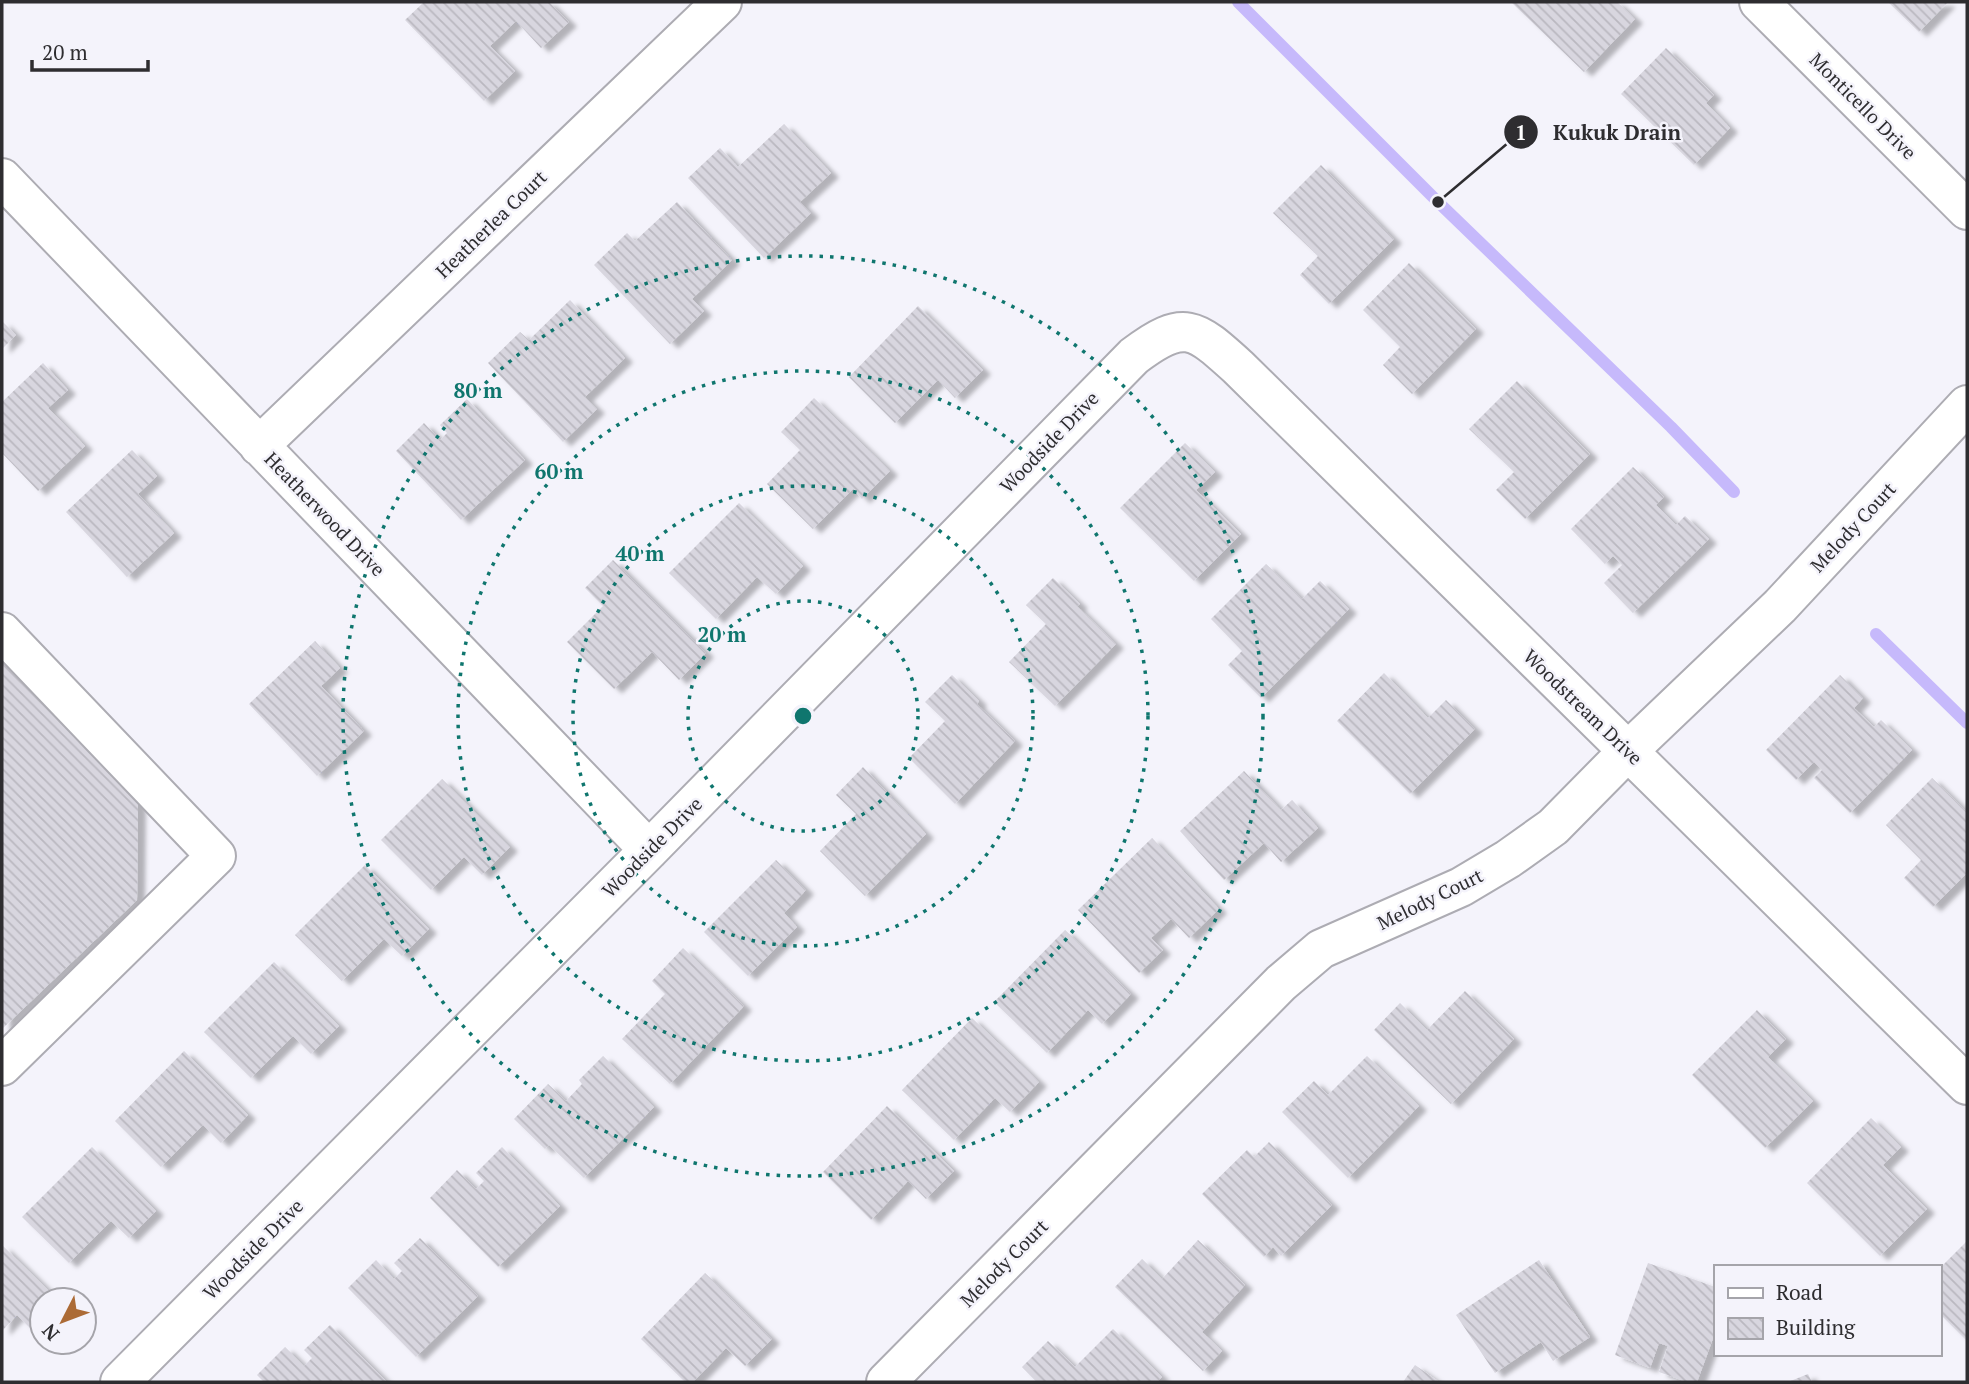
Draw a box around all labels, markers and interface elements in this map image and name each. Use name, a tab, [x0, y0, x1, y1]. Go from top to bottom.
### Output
scale bar	[32, 28, 147, 72]
text: 20 m	[42, 38, 88, 66]
street label: Monticello Drive	[1805, 47, 1922, 164]
callout: Kukuk Drain	[1504, 111, 1695, 153]
text: 1	[1515, 118, 1527, 146]
text: Kukuk Drain	[1553, 118, 1681, 146]
street label: Heatherlea Court	[430, 164, 552, 283]
text: 80 m	[454, 376, 503, 404]
street label: Woodside Drive	[994, 385, 1104, 498]
street label: Heatherwood Drive	[260, 446, 391, 581]
text: 60 m	[535, 457, 584, 485]
street label: Melody Court	[1804, 476, 1901, 577]
text: 40 m	[616, 539, 665, 567]
text: 20 m	[698, 620, 747, 648]
street label: Woodstream Drive	[1519, 643, 1648, 770]
centre of rings	[791, 704, 815, 728]
street label: Woodside Drive	[596, 791, 707, 902]
street label: Melody Court	[1373, 862, 1487, 935]
street label: Woodside Drive	[197, 1193, 308, 1304]
street label: Melody Court	[954, 1213, 1053, 1312]
legend	[1714, 1265, 1941, 1356]
text: Road	[1776, 1278, 1823, 1306]
north arrow	[28, 1286, 98, 1356]
text: Building	[1776, 1313, 1856, 1341]
text: N	[35, 1319, 64, 1346]

